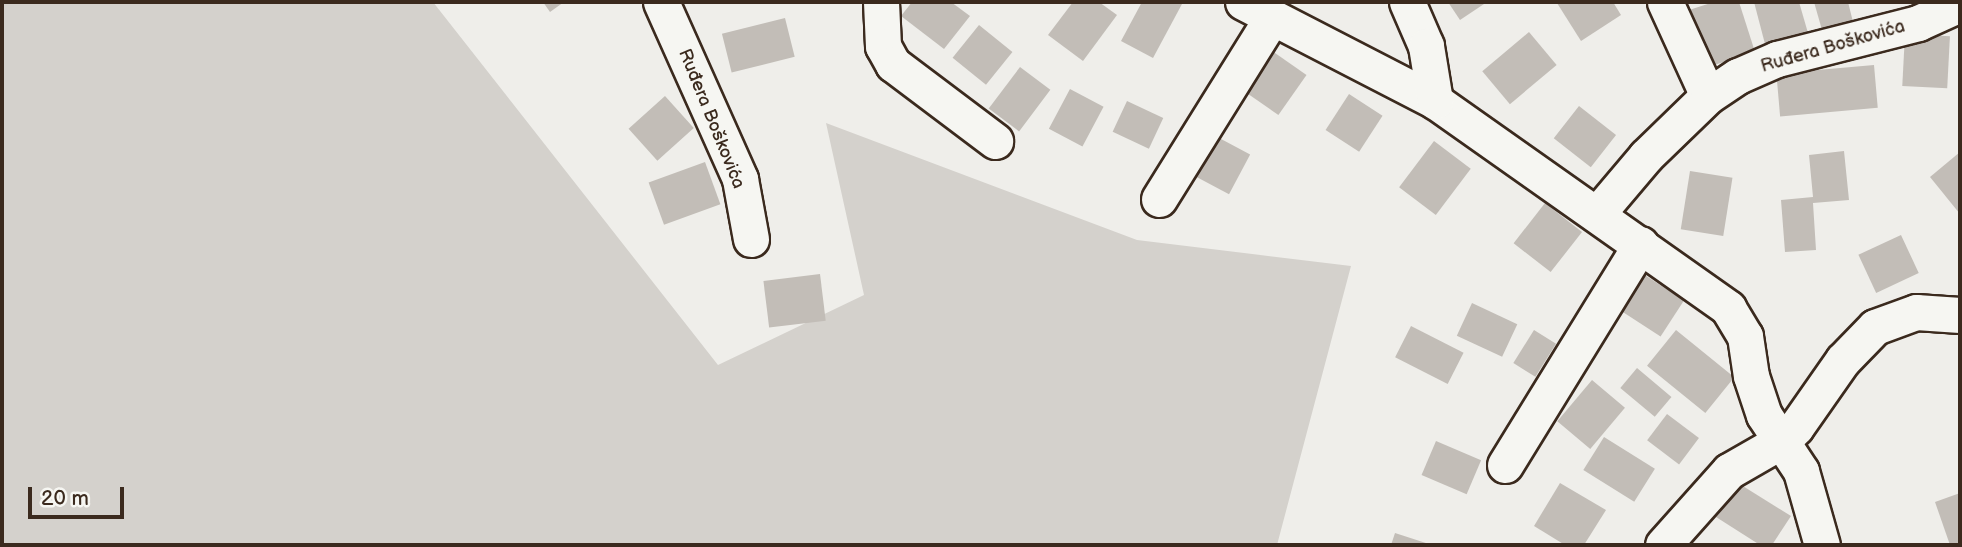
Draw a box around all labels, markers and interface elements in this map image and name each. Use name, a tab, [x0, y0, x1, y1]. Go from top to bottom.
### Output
street label: Ruđera Boškovića	[1758, 16, 1908, 78]
street label: Ruđera Boškovića	[673, 46, 749, 192]
scale bar	[32, 474, 128, 518]
text: 20 m	[41, 486, 89, 511]

